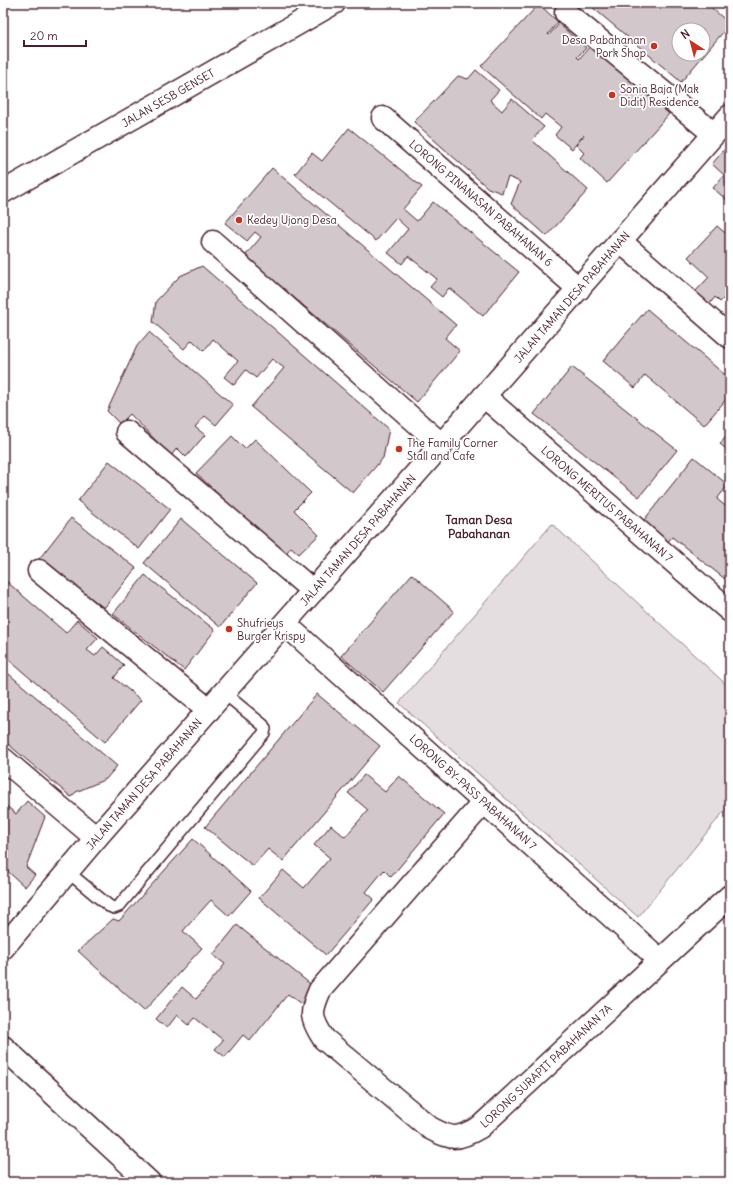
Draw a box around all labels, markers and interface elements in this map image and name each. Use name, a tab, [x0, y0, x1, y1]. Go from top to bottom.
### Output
scale bar	[24, 22, 86, 48]
north arrow	[671, 22, 711, 62]
text: N	[678, 26, 692, 42]
text: 20 m	[30, 28, 58, 43]
place label: Desa Pabahanan Pork Shop	[562, 33, 646, 60]
marker: Desa Pabahanan Pork Shop	[649, 41, 659, 51]
street label: JALAN SESB GENSET	[119, 66, 217, 130]
place label: Sonia Baja (Mak Didit) Residence	[620, 82, 699, 109]
marker: Sonia Baja (Mak Didit) Residence	[607, 90, 617, 100]
street label: LORONG PINANASAN PABAHANAN 6	[406, 137, 556, 269]
place label: Kedey Ujong Desa	[247, 213, 337, 227]
marker: Kedey Ujong Desa	[234, 215, 244, 225]
street label: JALAN TAMAN DESA PABAHANAN	[511, 228, 633, 366]
place label: The Family Corner Stall and Cafe	[407, 436, 498, 463]
street label: LORONG MERITUS PABAHANAN 7	[538, 443, 676, 565]
marker: The Family Corner Stall and Cafe	[394, 444, 404, 454]
street label: JALAN TAMAN DESA PABAHANAN	[297, 471, 419, 609]
district label: Taman Desa Pabahanan	[446, 512, 513, 541]
place label: Shufrieys Burger Krispy	[237, 616, 305, 643]
marker: Shufrieys Burger Krispy	[224, 624, 234, 634]
street label: JALAN TAMAN DESA PABAHANAN	[83, 715, 205, 853]
street label: LORONG BY-PASS PABAHANAN 7	[407, 731, 540, 853]
street label: LORONG SURAPIT PABAHANAN 7A	[477, 1001, 615, 1131]

